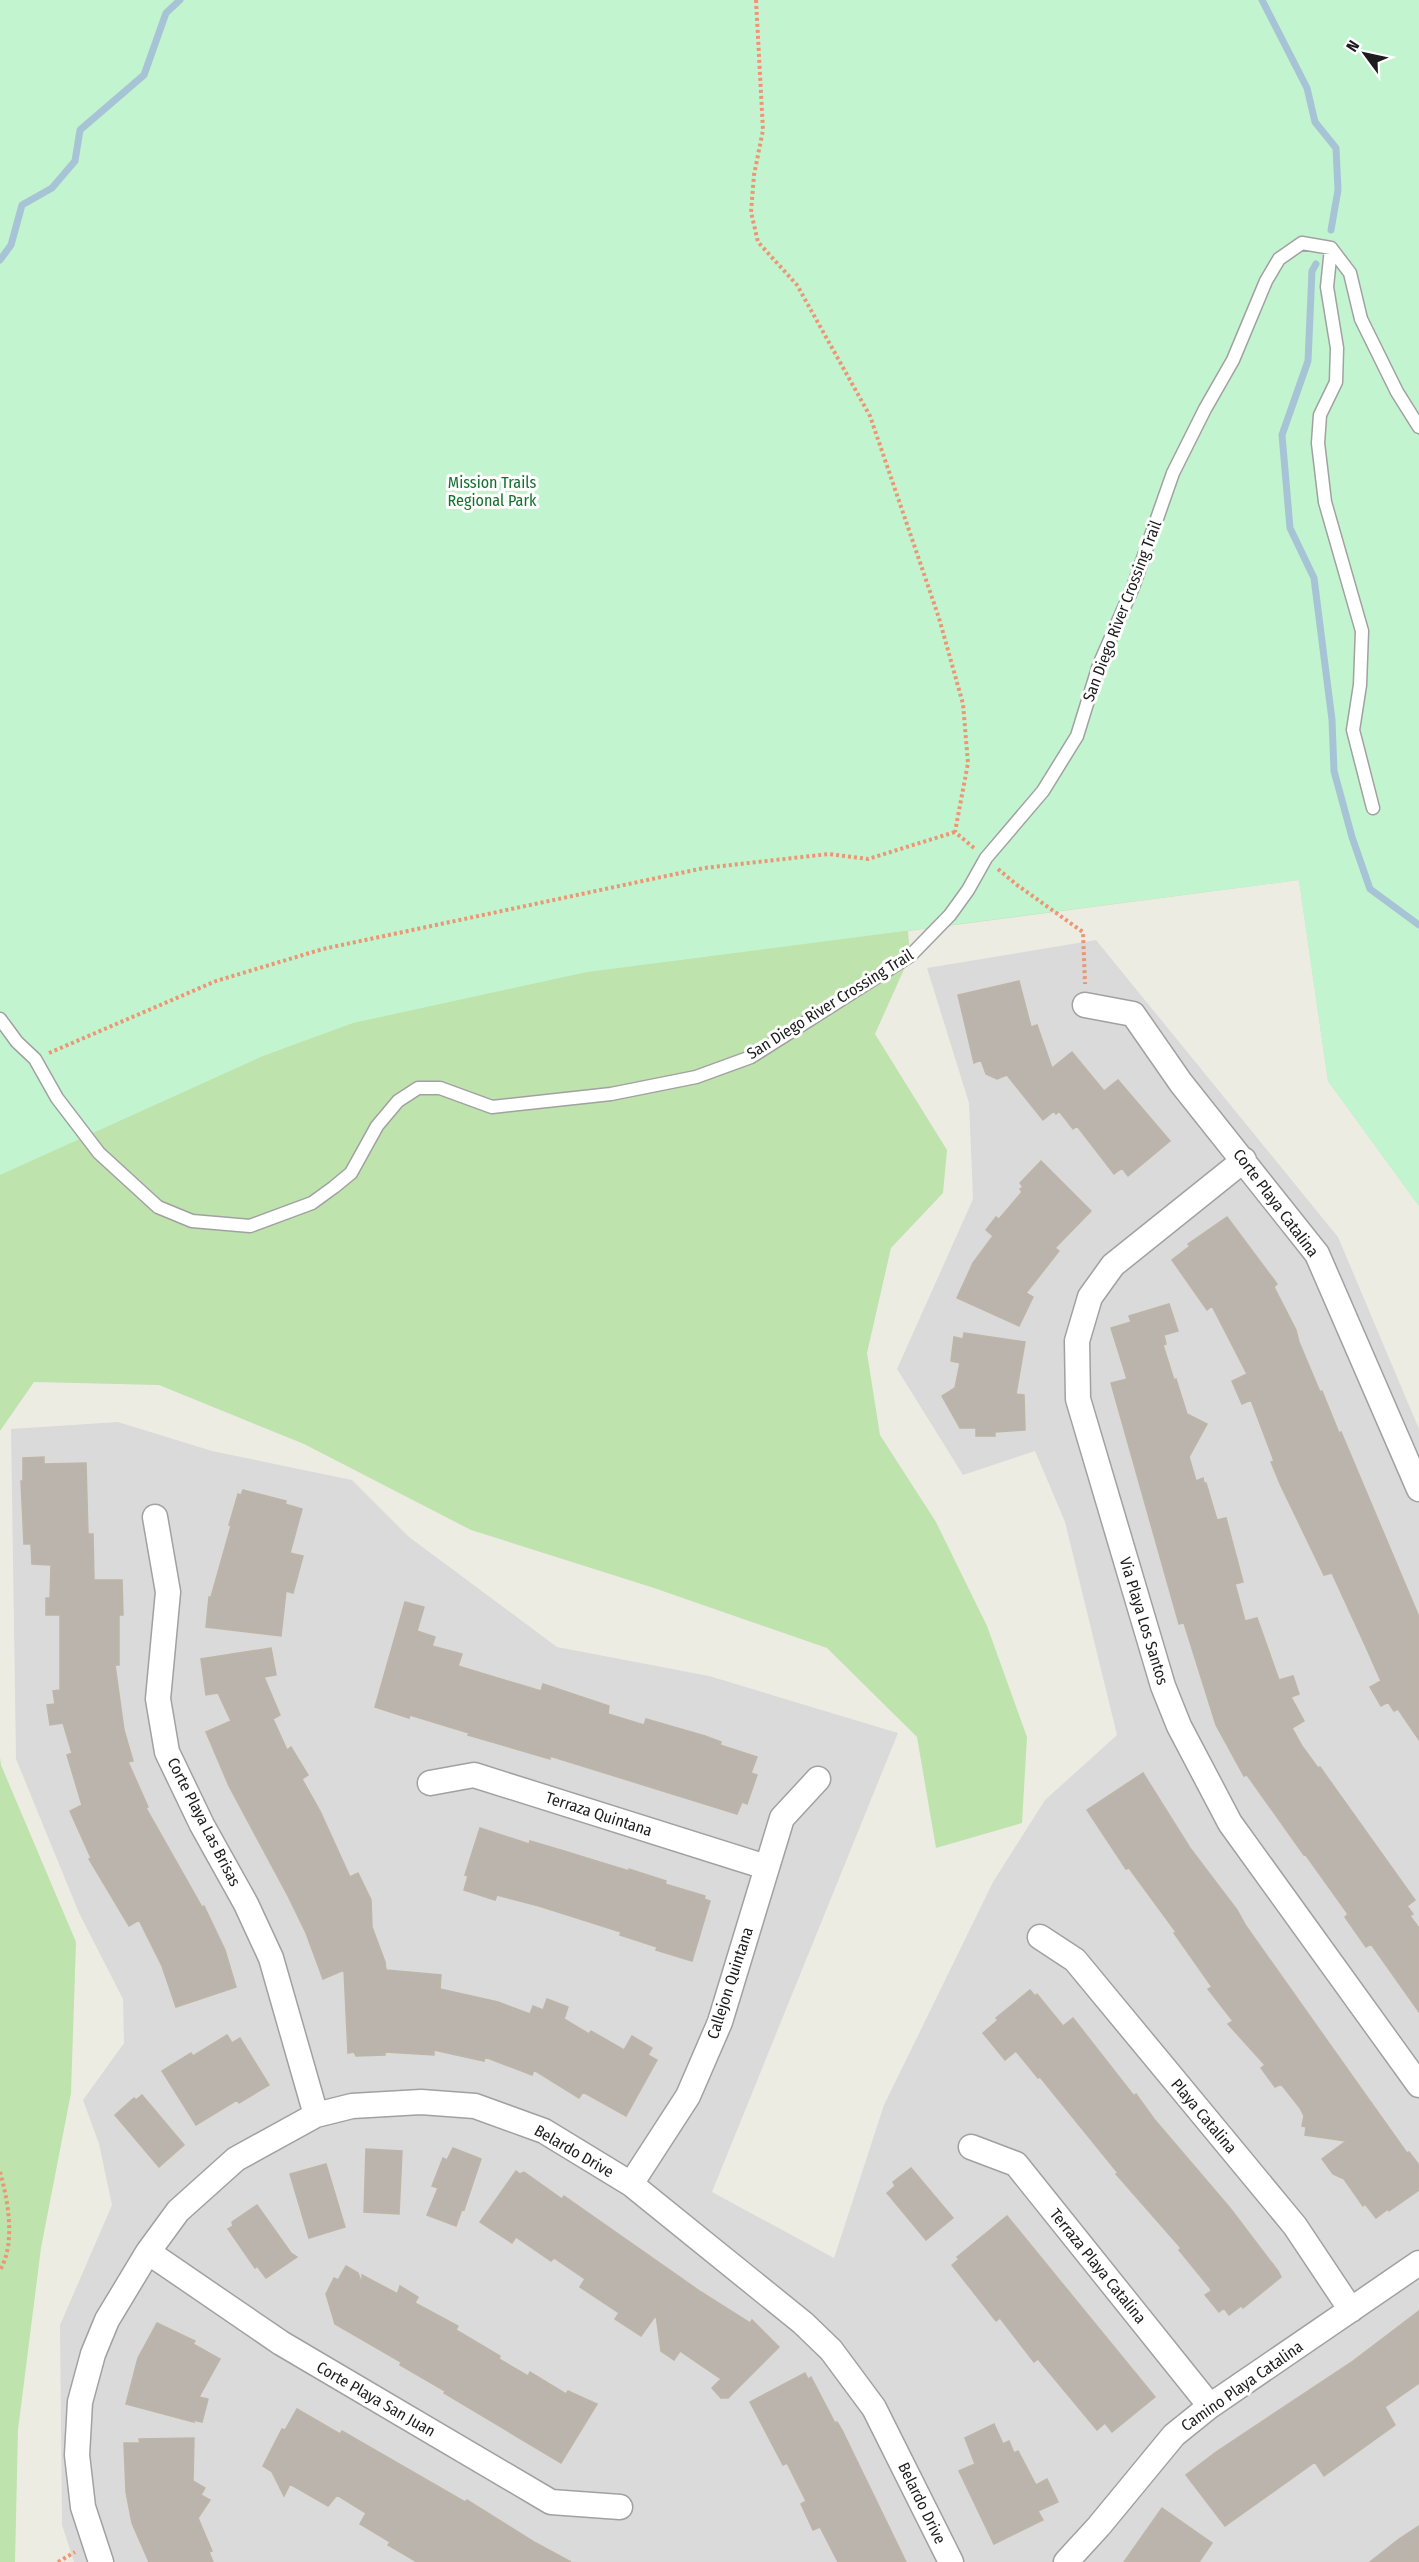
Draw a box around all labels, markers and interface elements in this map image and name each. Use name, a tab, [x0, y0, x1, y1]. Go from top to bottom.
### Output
north arrow	[1335, 24, 1395, 84]
text: N	[1342, 37, 1363, 55]
park label: Mission Trails Regional Park	[448, 473, 537, 510]
street label: San Diego River Crossing Trail	[1079, 518, 1165, 704]
street label: San Diego River Crossing Trail	[743, 945, 917, 1063]
street label: Corte Playa Catalina	[1229, 1145, 1323, 1261]
street label: Via Playa Los Santos	[1116, 1555, 1172, 1687]
street label: Corte Playa Las Brisas	[163, 1754, 245, 1890]
street label: Terraza Quintana	[543, 1788, 655, 1840]
street label: Callejon Quintana	[703, 1924, 757, 2041]
street label: Playa Catalina	[1167, 2075, 1241, 2157]
street label: Belardo Drive	[531, 2121, 617, 2181]
street label: Terraza Playa Catalina	[1046, 2205, 1150, 2327]
street label: Camino Playa Catalina	[1177, 2337, 1307, 2435]
street label: Corte Playa San Juan	[313, 2357, 439, 2441]
street label: Belardo Drive	[894, 2459, 950, 2547]

